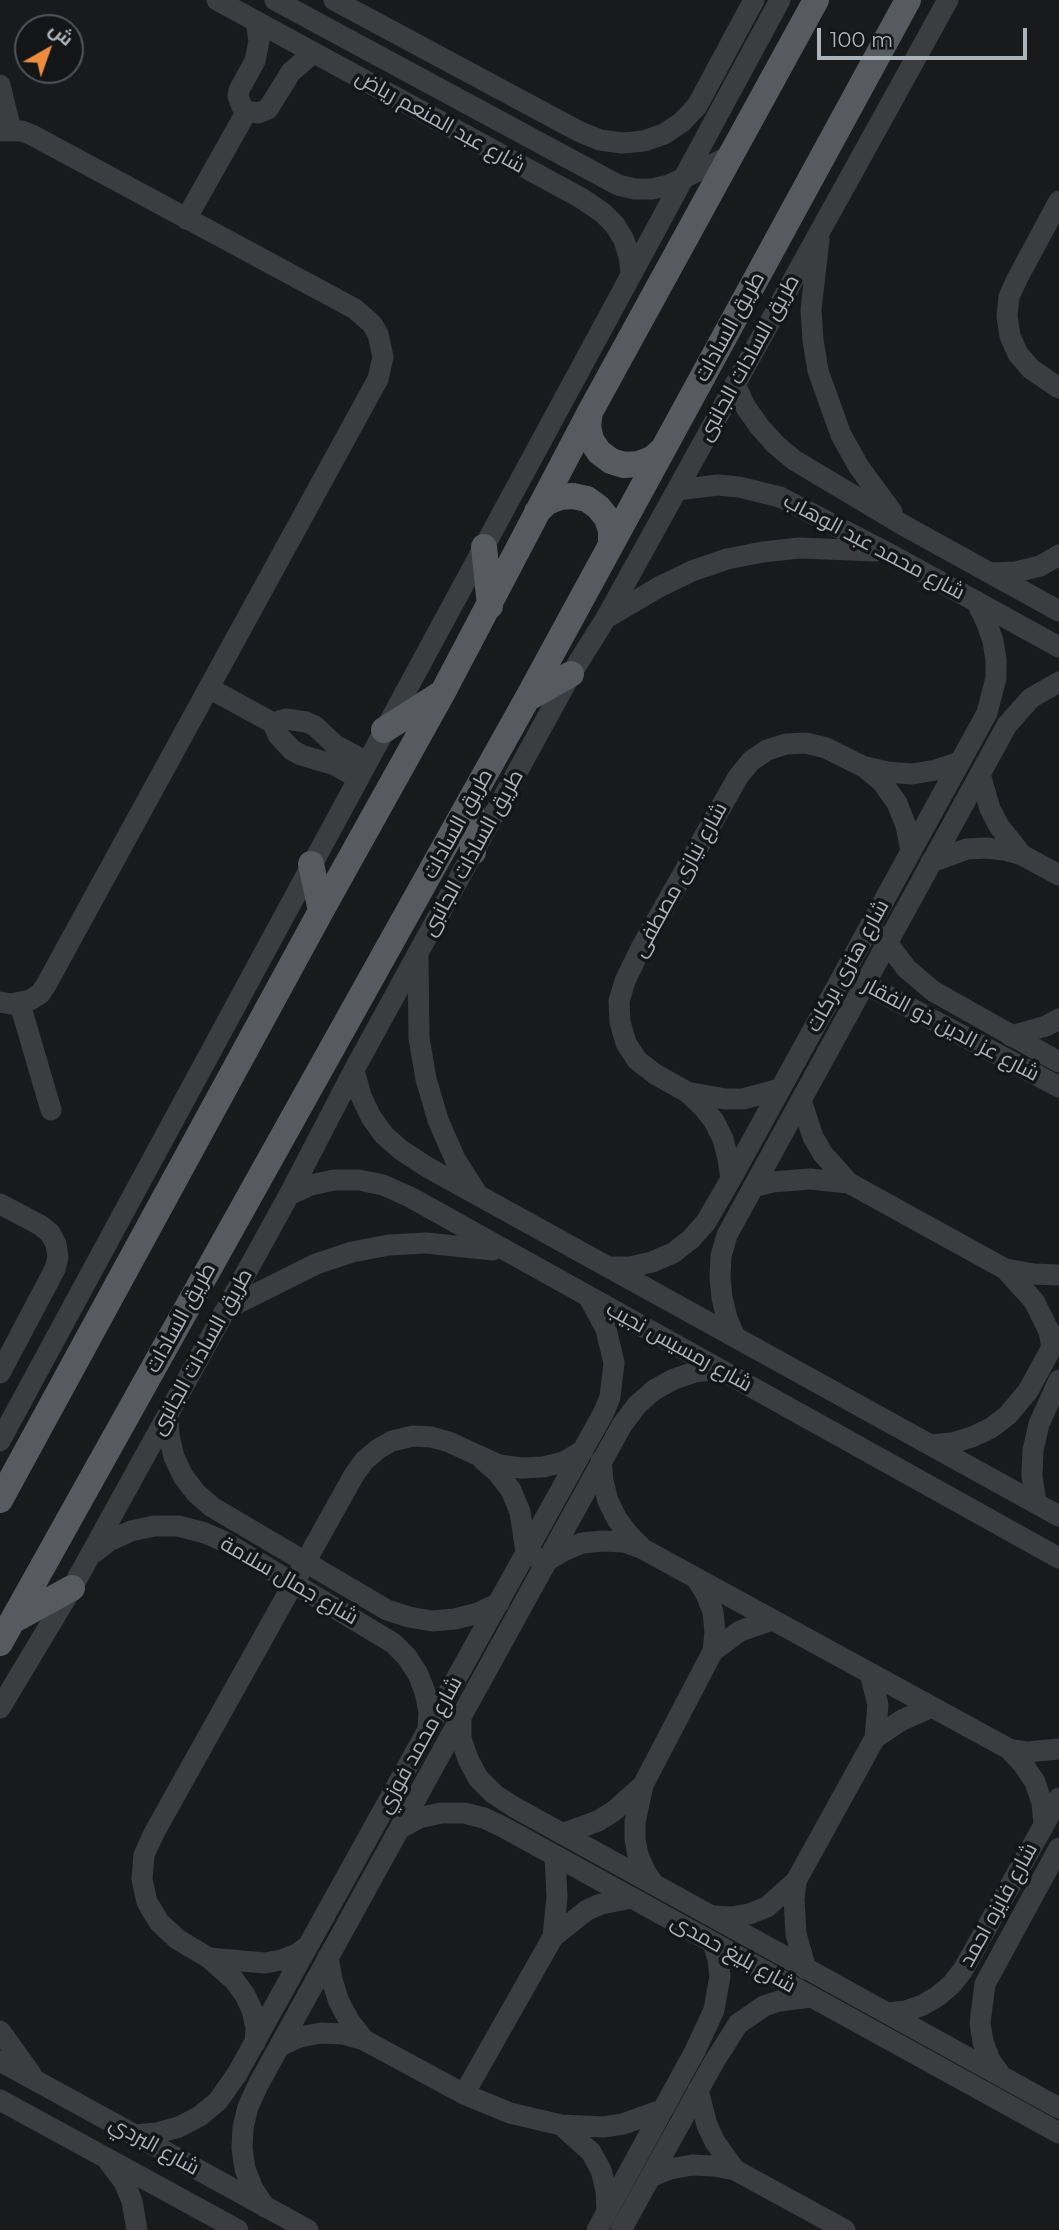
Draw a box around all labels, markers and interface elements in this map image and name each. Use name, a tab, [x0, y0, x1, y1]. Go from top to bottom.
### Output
north arrow	[14, 14, 84, 84]
scale bar	[821, 14, 1031, 58]
text: ش	[45, 17, 78, 51]
text: 100 m	[830, 27, 893, 52]
street label: شارع عبد المنعم رياض	[351, 65, 529, 179]
street label: طريق السادات	[690, 268, 770, 386]
street label: طريق السادات الجانبى	[693, 270, 805, 446]
street label: شارع محمد عبد الوهاب	[779, 489, 969, 605]
street label: طريق السادات الجانبى	[417, 765, 529, 941]
street label: طريق السادات	[418, 765, 498, 883]
street label: شارع نيازى مصطفى	[627, 798, 733, 962]
street label: شارع هنرى بركات	[801, 895, 895, 1037]
street label: شارع عز الدين ذو الفقار	[859, 973, 1043, 1087]
street label: طريق السادات	[141, 1259, 221, 1377]
street label: طريق السادات الجانبى	[146, 1264, 258, 1440]
street label: شارع رمسيس نجيب	[602, 1297, 756, 1397]
street label: شارع جمال سلامة	[216, 1531, 362, 1631]
street label: شارع محمد فوزي	[372, 1672, 468, 1818]
street label: شارع فايزه احمد	[955, 1839, 1043, 1971]
street label: شارع بليغ حمدى	[666, 1909, 800, 1999]
street label: شارع البردي	[105, 2111, 203, 2181]

